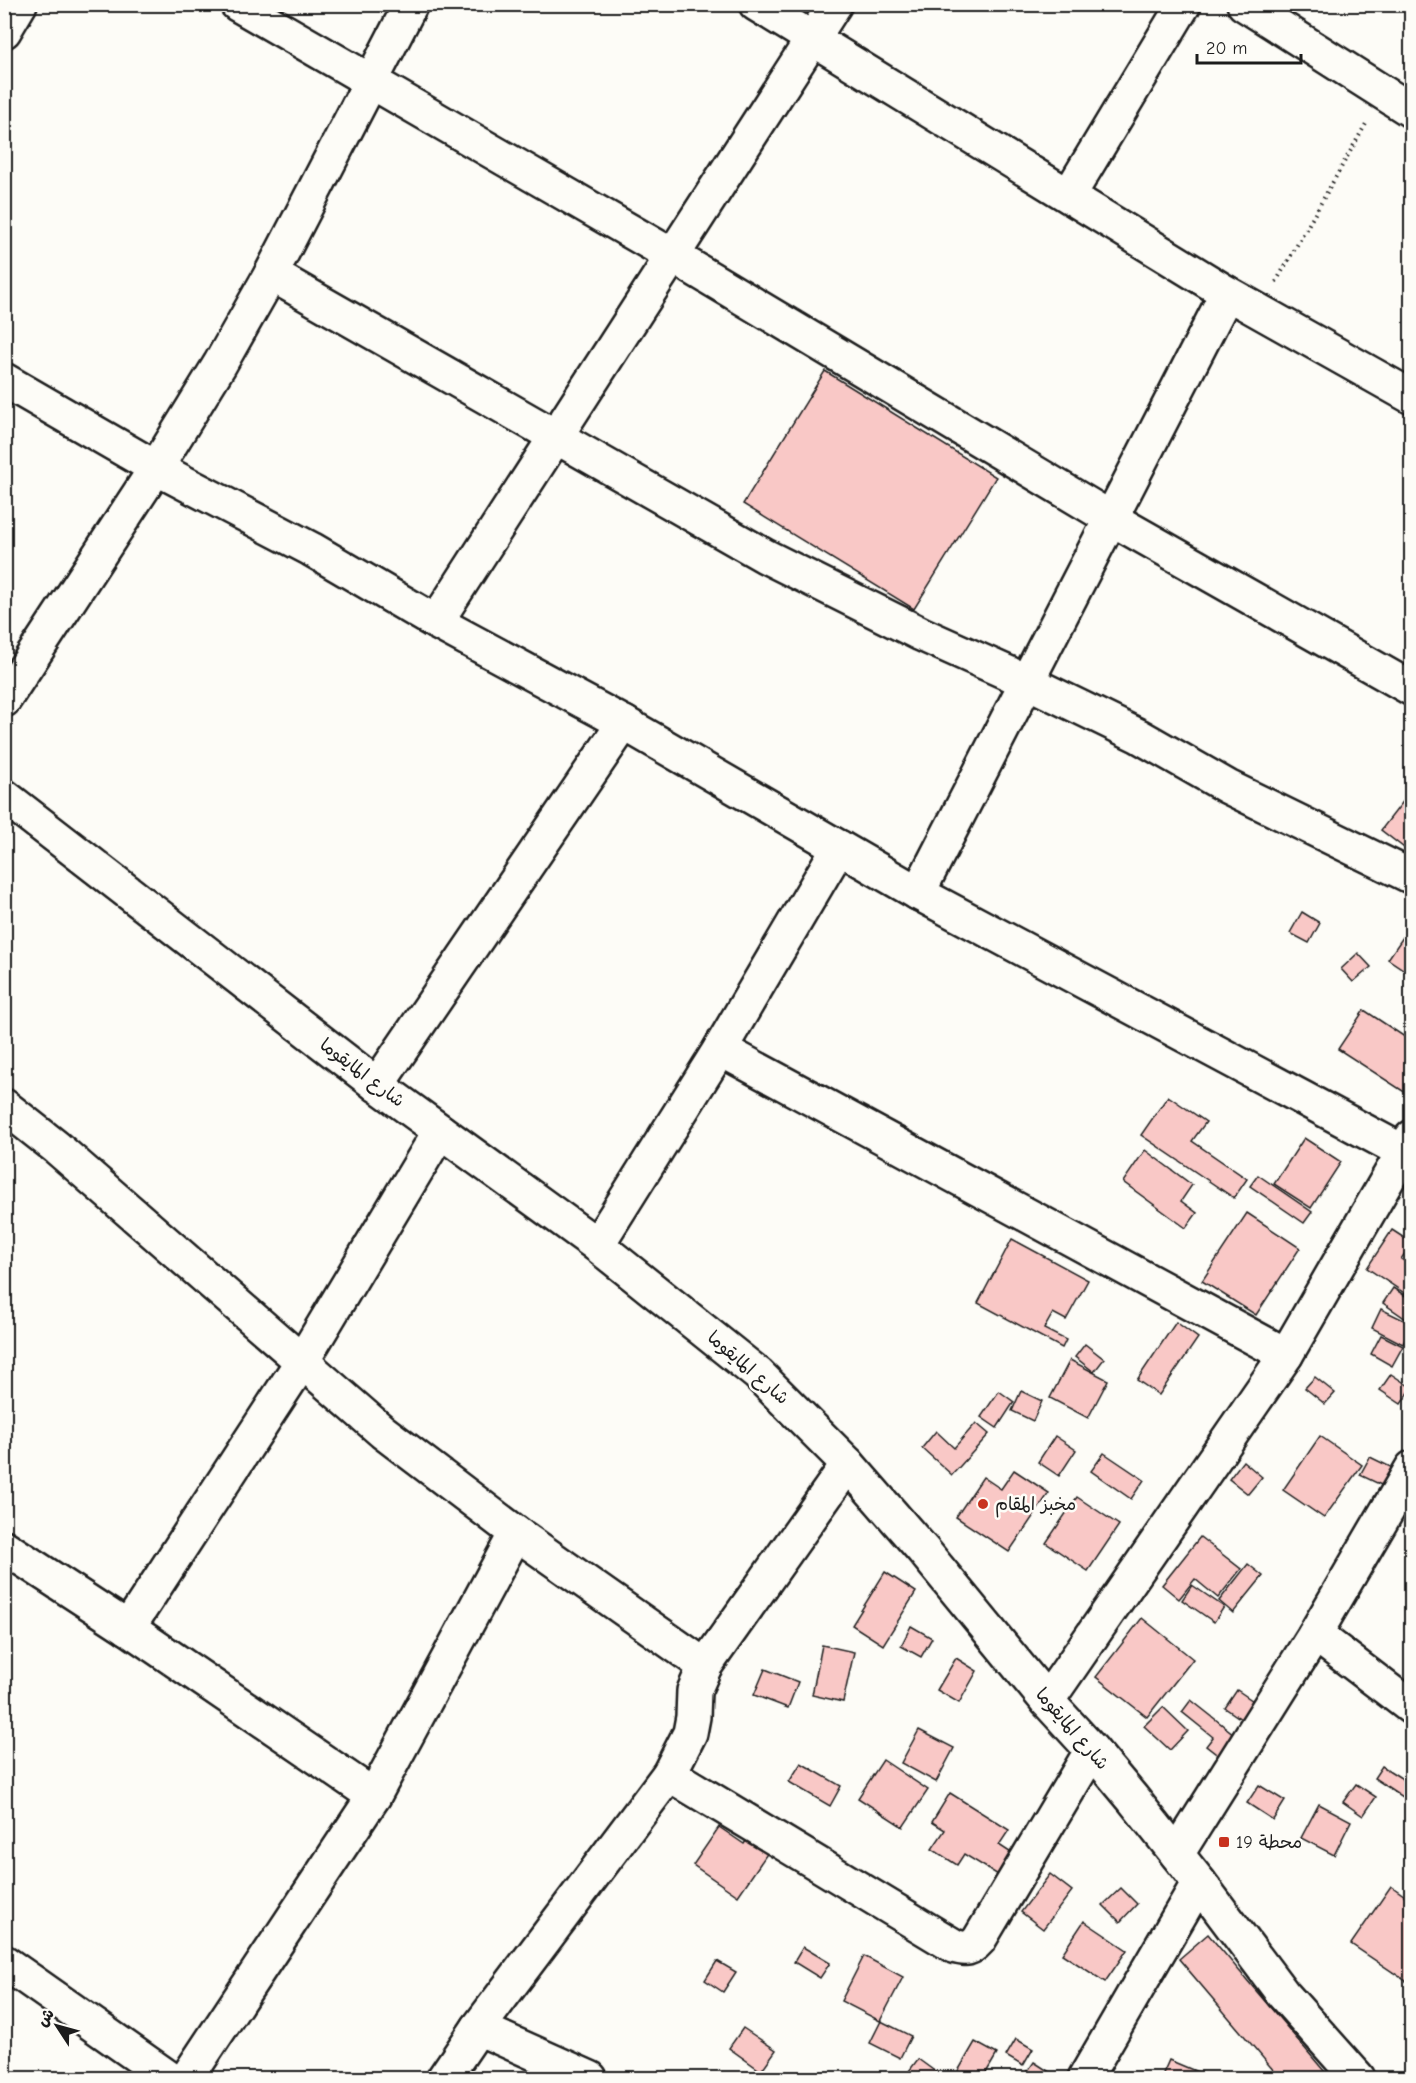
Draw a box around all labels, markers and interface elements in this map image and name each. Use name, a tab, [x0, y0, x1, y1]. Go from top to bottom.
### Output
scale bar	[1197, 27, 1300, 65]
text: 20 m	[1206, 38, 1247, 59]
street label: شارع المايقوما	[315, 1034, 409, 1113]
street label: شارع المايقوما	[702, 1327, 793, 1410]
place label: مخبز المقام	[995, 1494, 1076, 1518]
marker: مخبز المقام	[976, 1497, 990, 1511]
street label: شارع المايقوما	[1030, 1684, 1113, 1775]
place label: محطة 19	[1236, 1832, 1302, 1853]
marker: محطة 19	[1217, 1835, 1231, 1849]
north arrow	[27, 1996, 87, 2056]
text: ش	[33, 2005, 58, 2030]

